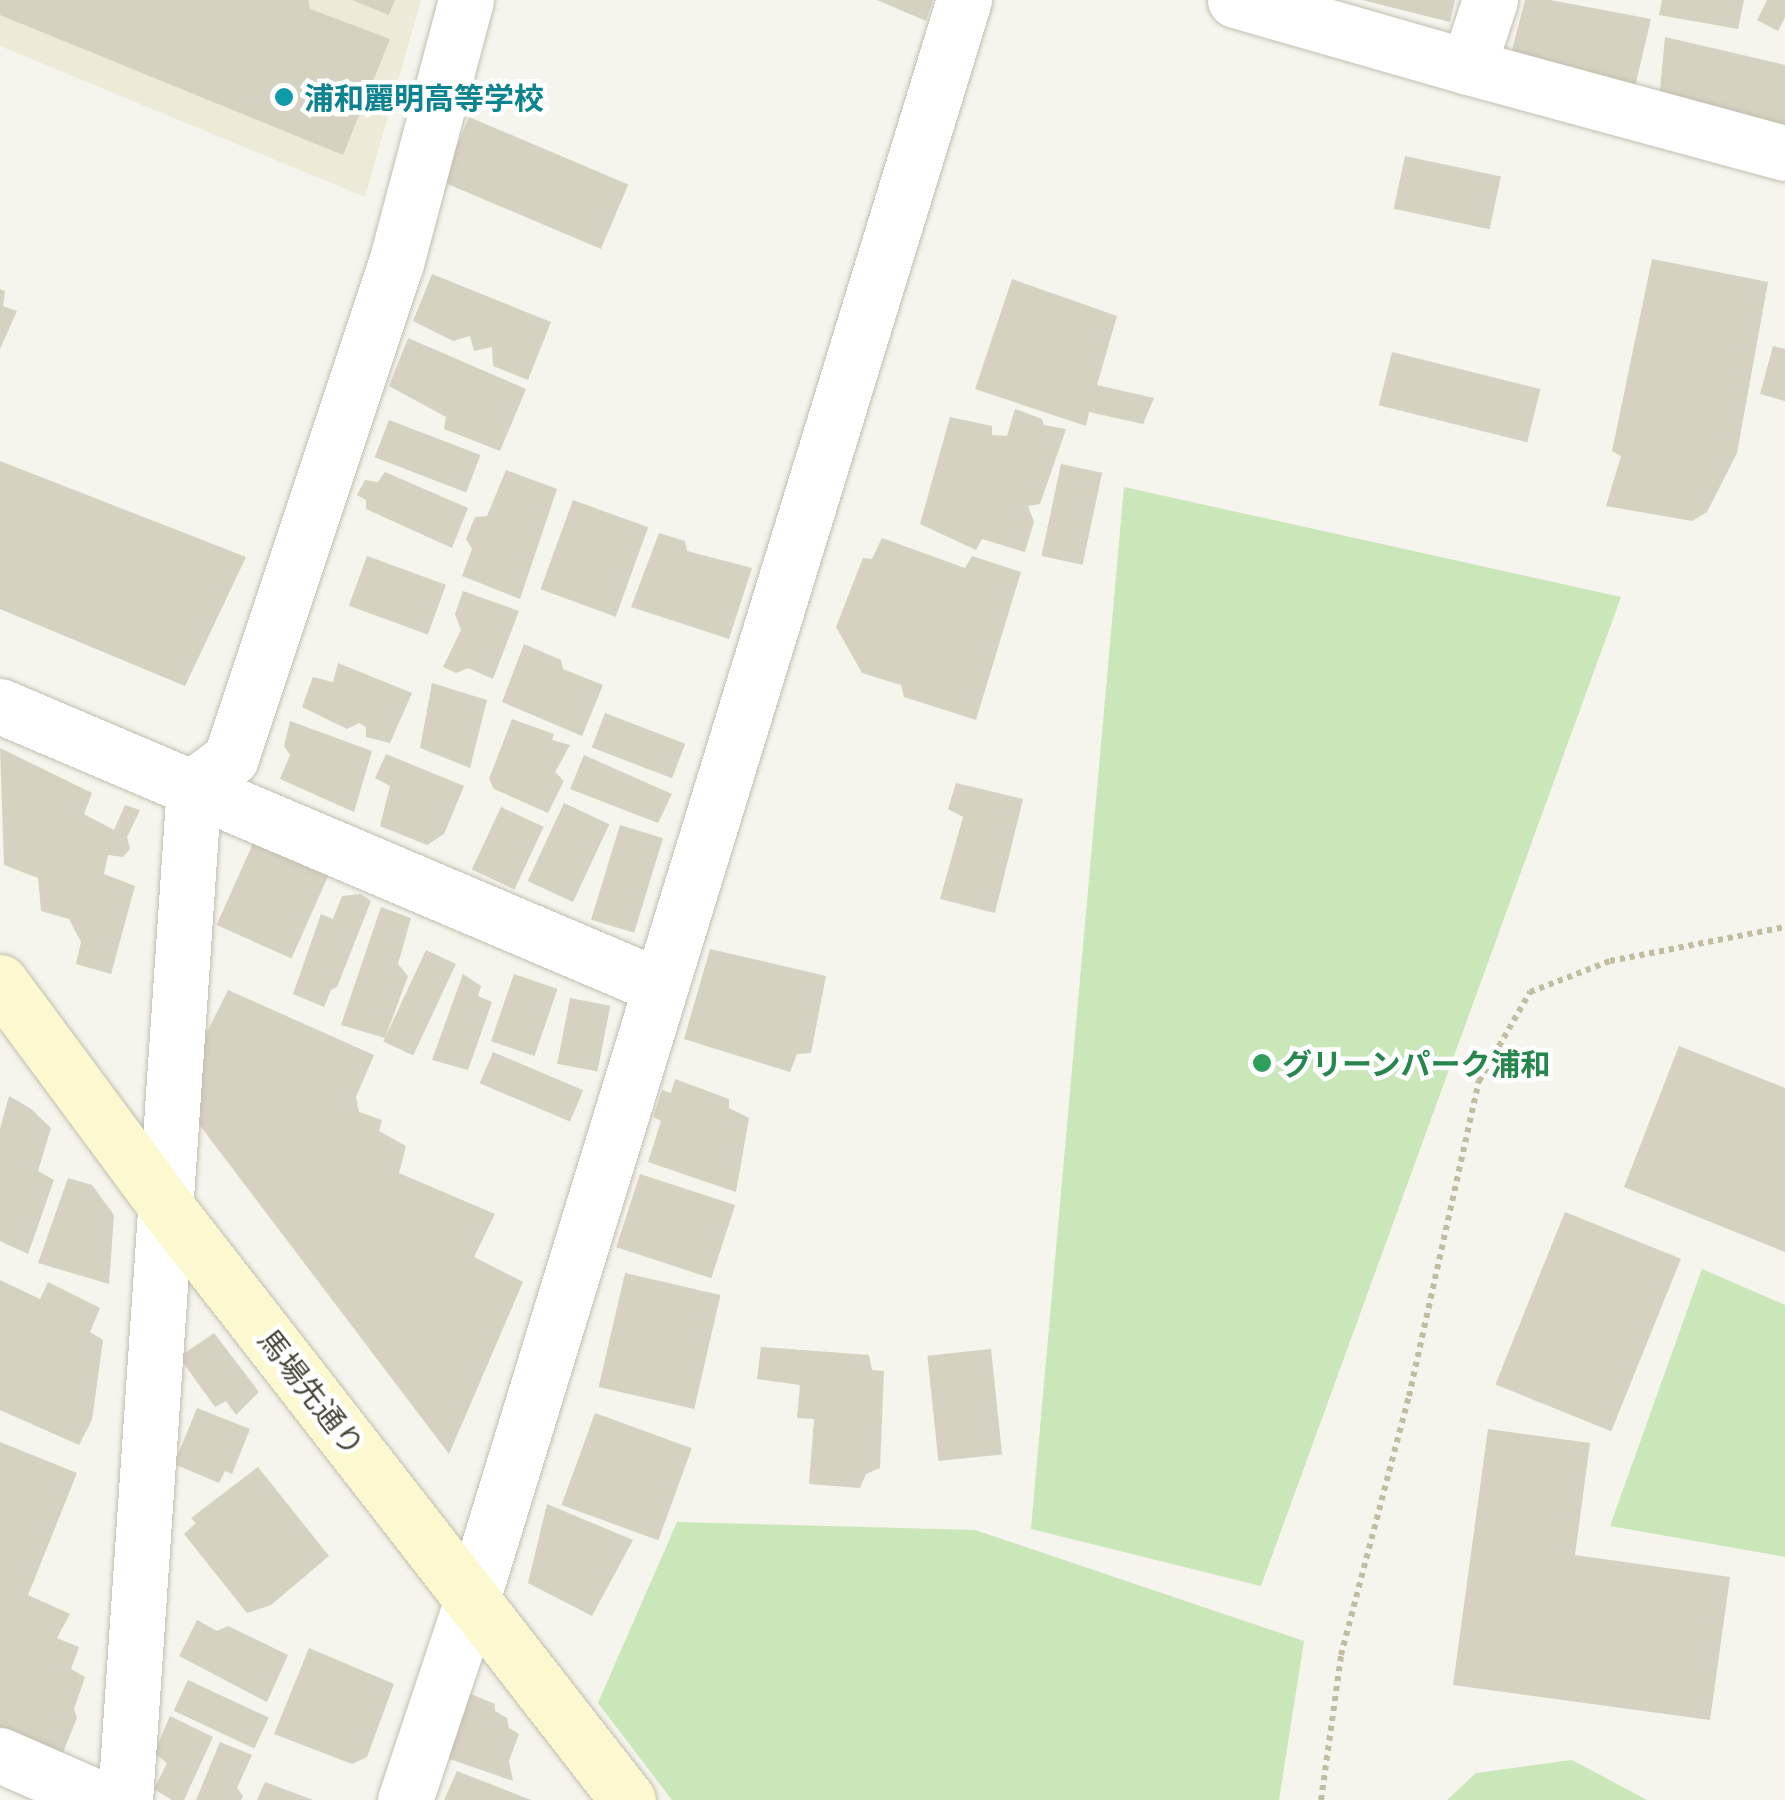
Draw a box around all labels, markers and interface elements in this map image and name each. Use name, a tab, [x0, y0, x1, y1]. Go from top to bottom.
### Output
place label: 浦和麗明高等学校	[304, 79, 544, 115]
marker: 浦和麗明高等学校	[273, 86, 295, 108]
place label: グリーンパーク浦和	[1282, 1045, 1552, 1081]
marker: グリーンパーク浦和	[1251, 1052, 1273, 1074]
street label: 馬場先通り	[252, 1322, 372, 1462]

